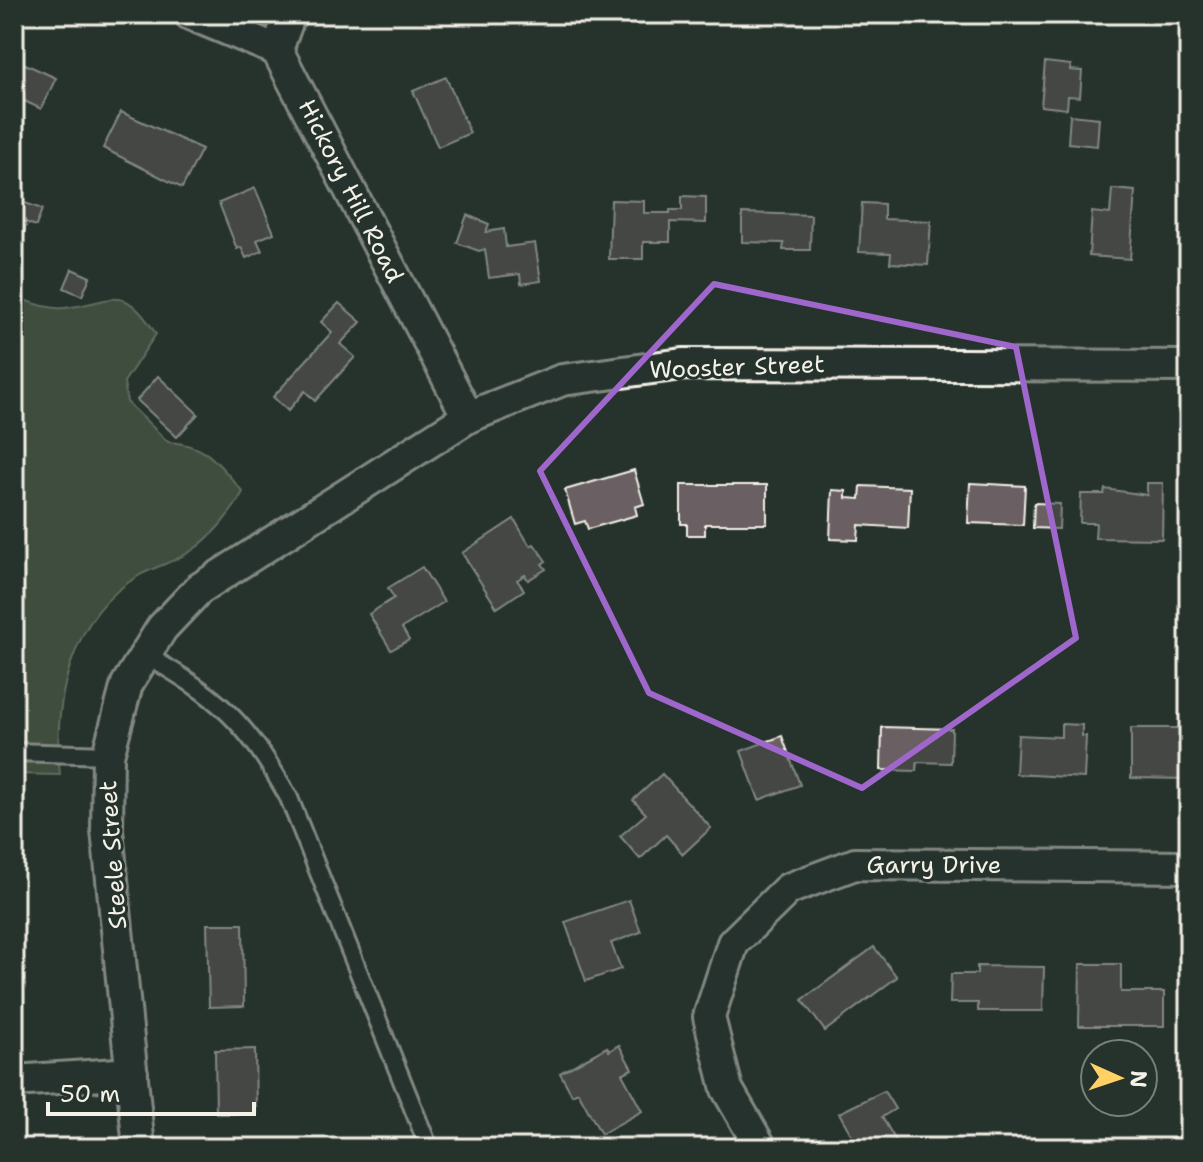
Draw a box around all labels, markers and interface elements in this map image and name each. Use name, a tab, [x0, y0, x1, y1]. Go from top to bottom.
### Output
street label: Hickory Hill Road	[291, 94, 411, 288]
street label: Wooster Street	[649, 348, 825, 386]
street label: Steele Street	[92, 780, 134, 930]
street label: Garry Drive	[867, 849, 1001, 881]
north arrow	[1079, 1038, 1159, 1118]
scale bar	[48, 1066, 254, 1116]
text: N	[1124, 1070, 1153, 1088]
text: 50 m	[60, 1078, 120, 1110]

